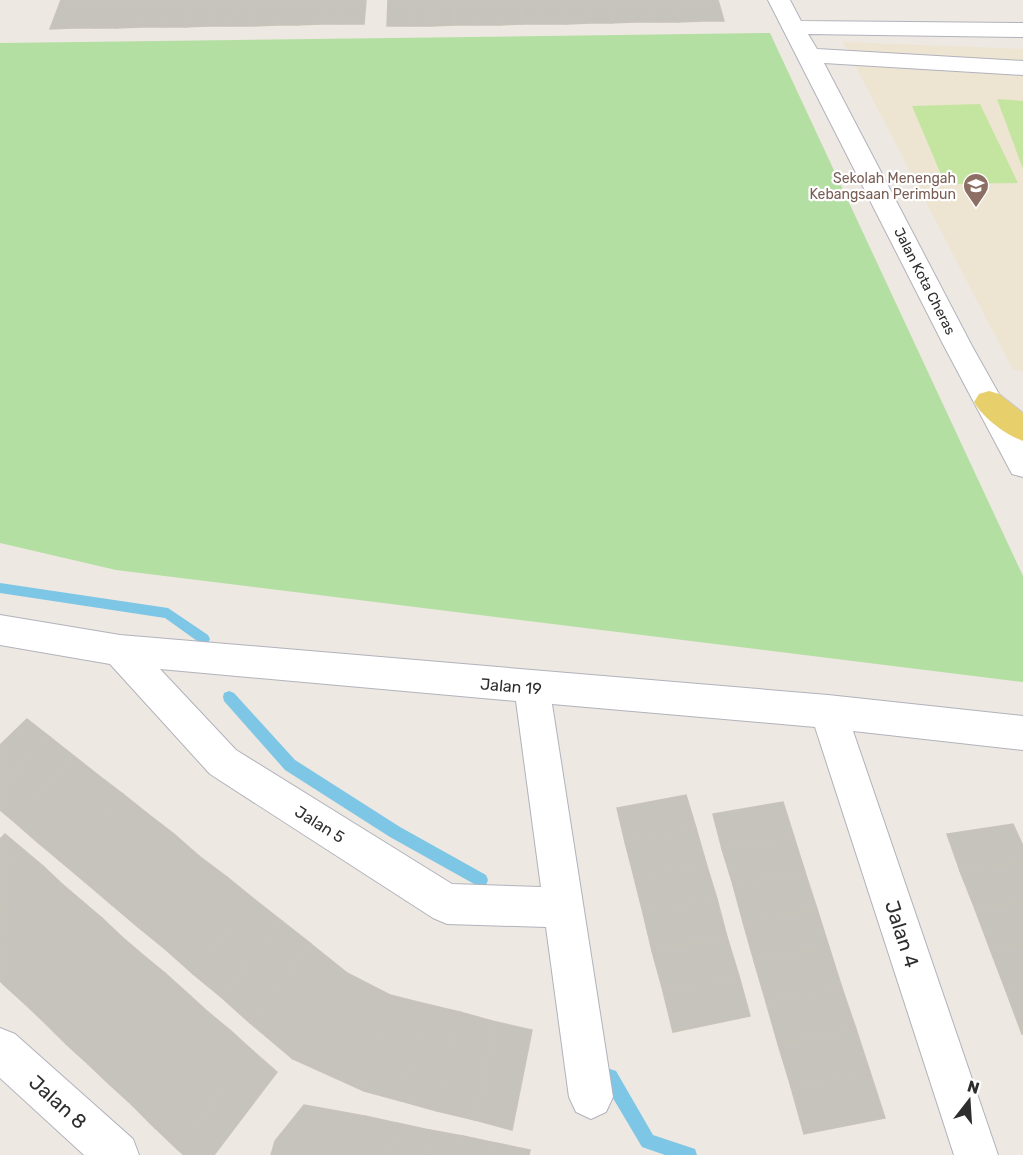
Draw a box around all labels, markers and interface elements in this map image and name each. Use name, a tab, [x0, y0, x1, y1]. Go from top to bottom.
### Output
place label: Sekolah Menengah Kebangsaan Perimbun	[810, 170, 956, 203]
school or university icon: Sekolah Menengah Kebangsaan Perimbun	[961, 171, 991, 209]
street label: Jalan Kota Cheras	[890, 225, 959, 338]
street label: Jalan 19	[479, 674, 542, 699]
street label: Jalan 5	[291, 802, 348, 847]
street label: Jalan 4	[880, 897, 924, 971]
street label: Jalan 8	[24, 1070, 92, 1134]
north arrow	[939, 1071, 999, 1131]
text: N	[965, 1076, 982, 1098]

